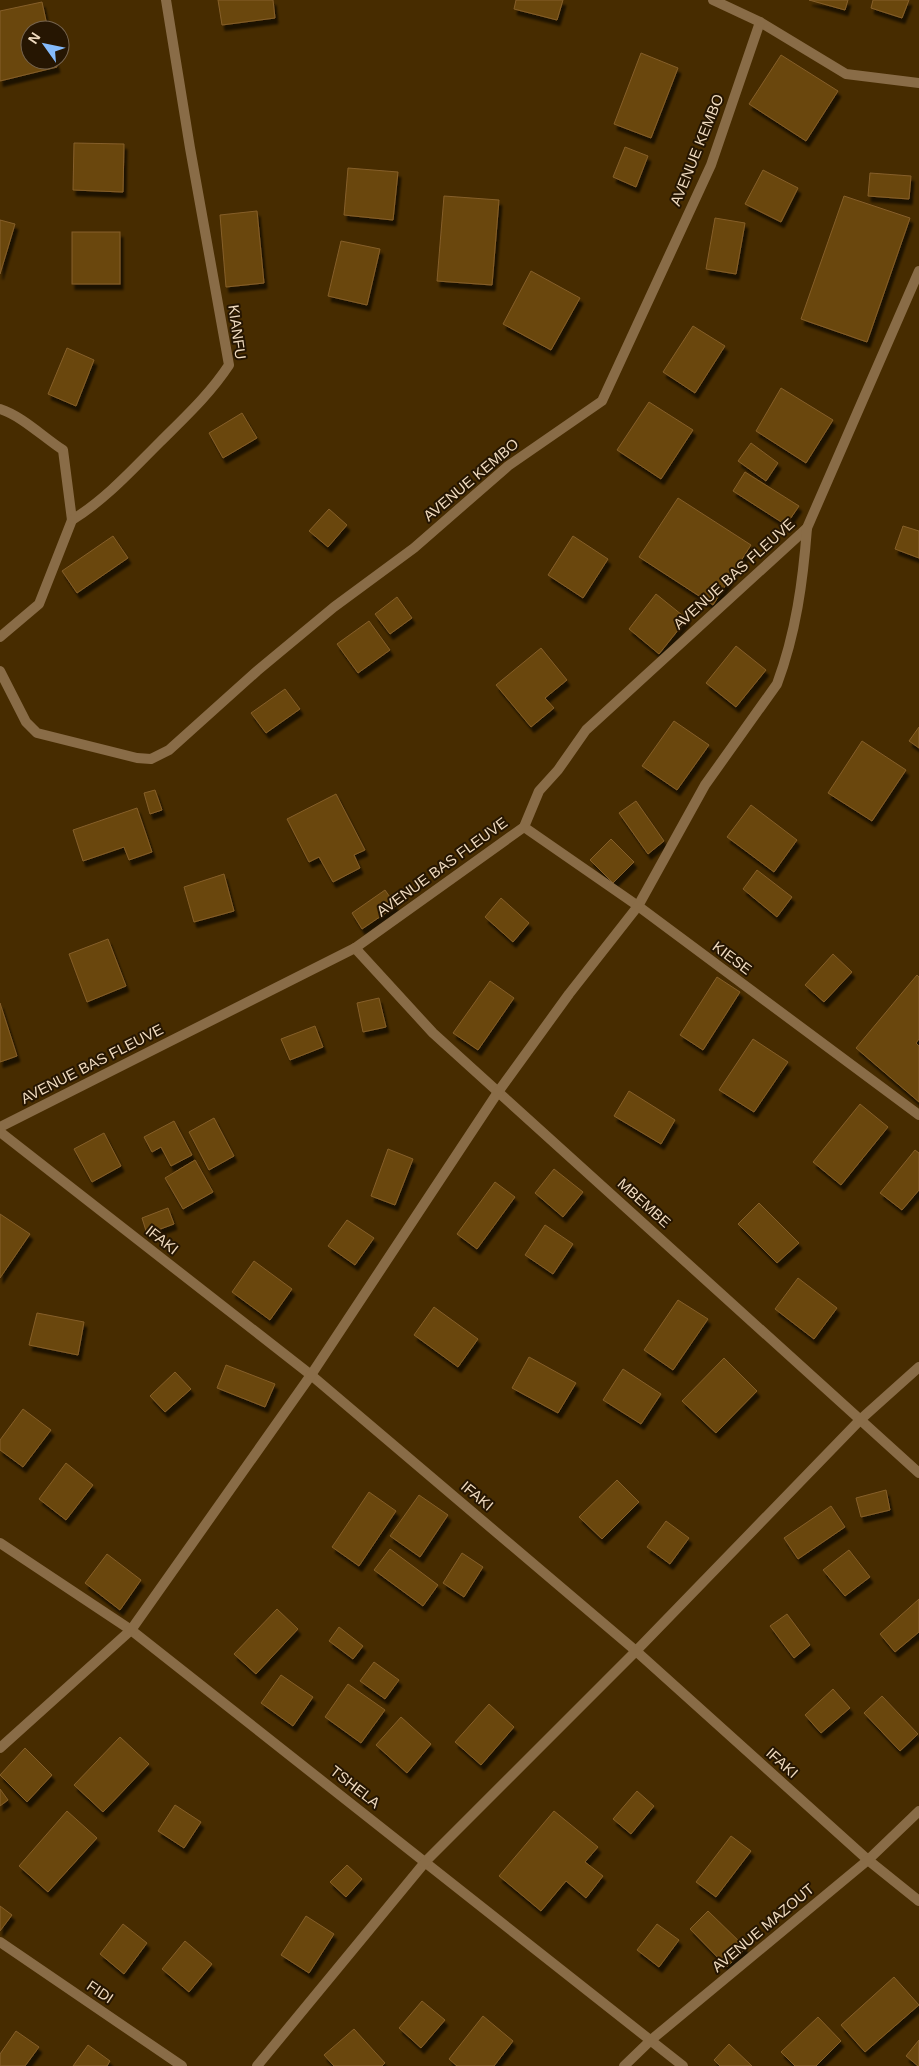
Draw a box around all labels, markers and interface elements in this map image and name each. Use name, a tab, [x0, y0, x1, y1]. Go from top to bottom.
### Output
north arrow	[20, 20, 70, 70]
text: N	[25, 29, 44, 47]
street label: AVENUE KEMBO	[666, 91, 727, 208]
street label: KIANFU	[225, 304, 250, 360]
street label: AVENUE KEMBO	[420, 435, 522, 524]
street label: AVENUE BAS FLEUVE	[670, 515, 798, 633]
street label: AVENUE BAS FLEUVE	[373, 813, 510, 920]
street label: KIESE	[710, 938, 755, 978]
street label: AVENUE BAS FLEUVE	[18, 1020, 166, 1107]
street label: MBEMBE	[614, 1175, 674, 1231]
street label: IFAKI	[143, 1222, 182, 1258]
street label: IFAKI	[458, 1477, 497, 1514]
street label: IFAKI	[763, 1744, 802, 1781]
street label: TSHELA	[327, 1762, 384, 1811]
street label: AVENUE MAZOUT	[708, 1880, 817, 1975]
street label: FIDI	[84, 1977, 117, 2007]

